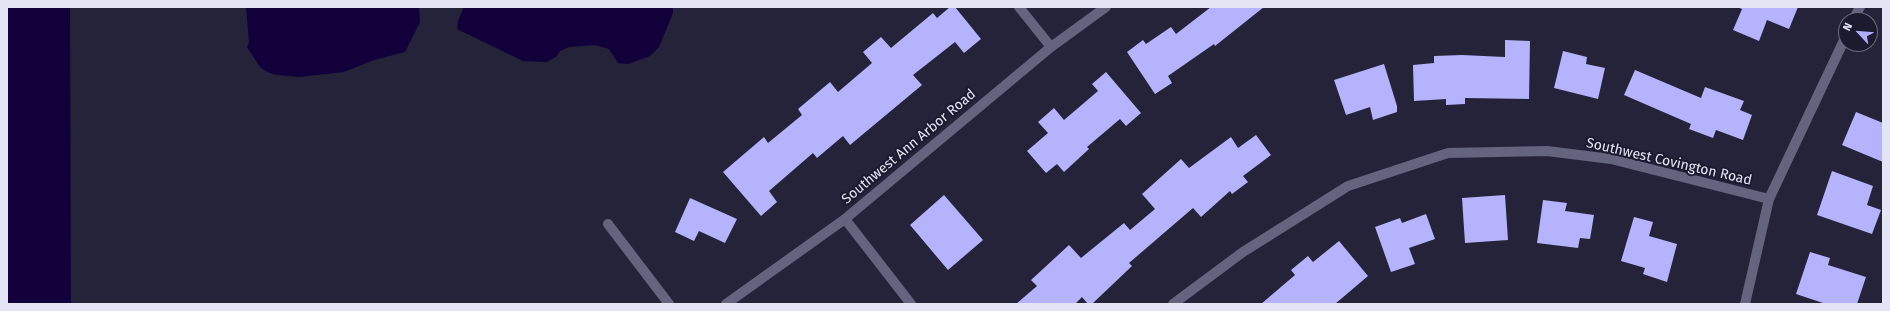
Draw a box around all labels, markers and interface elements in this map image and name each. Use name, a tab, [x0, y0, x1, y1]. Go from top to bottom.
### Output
north arrow	[1838, 12, 1878, 52]
text: N	[1840, 21, 1855, 33]
street label: Southwest Ann Arbor Road	[839, 86, 979, 208]
street label: Southwest Covington Road	[1585, 135, 1753, 189]

